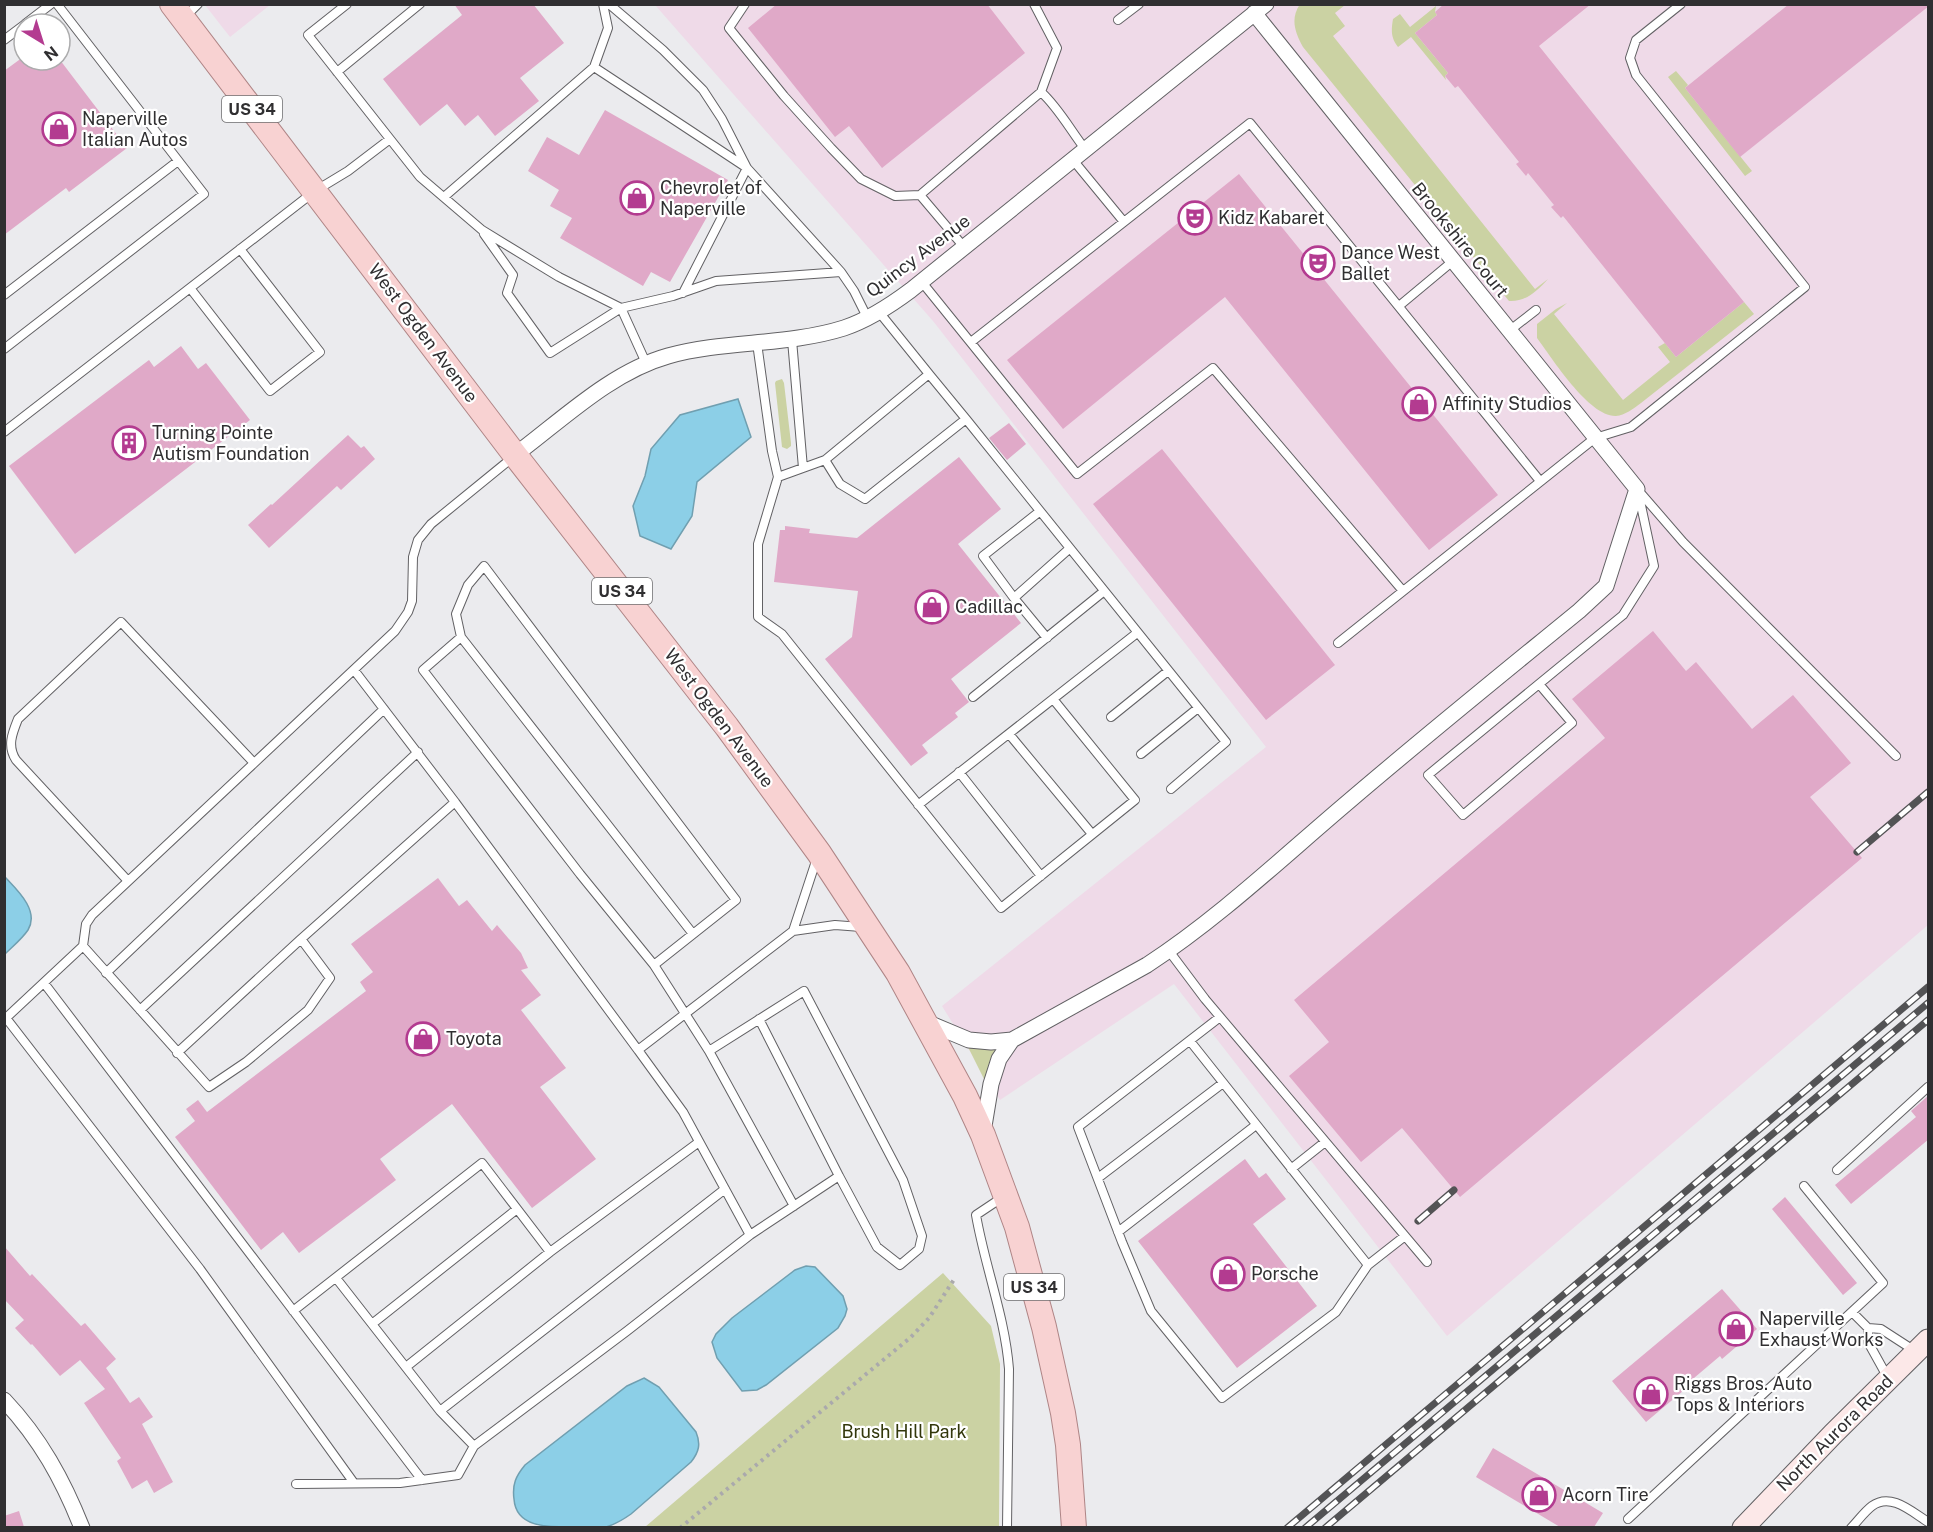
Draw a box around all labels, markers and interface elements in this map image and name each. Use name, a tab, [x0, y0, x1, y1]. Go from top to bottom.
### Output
north arrow	[12, 12, 72, 72]
text: N	[40, 42, 62, 65]
road number: US 34	[222, 96, 282, 122]
place label: Naperville Italian Autos	[82, 108, 188, 150]
shop icon: Naperville Italian Autos	[41, 111, 77, 147]
place label: Chevrolet of Naperville	[660, 177, 762, 219]
street label: Brookshire Court	[1408, 178, 1513, 301]
shop icon: Chevrolet of Naperville	[619, 180, 655, 216]
theatre icon: Kidz Kabaret	[1177, 200, 1213, 236]
place label: Kidz Kabaret	[1218, 207, 1325, 228]
street label: Quincy Avenue	[862, 210, 974, 301]
place label: Dance West Ballet	[1341, 242, 1440, 284]
theatre icon: Dance West Ballet	[1300, 245, 1336, 281]
street label: West Ogden Avenue	[364, 259, 482, 406]
shop icon: Affinity Studios	[1401, 386, 1437, 422]
place label: Affinity Studios	[1442, 393, 1572, 414]
place label: Turning Pointe Autism Foundation	[152, 422, 309, 464]
building icon: Turning Pointe Autism Foundation	[111, 425, 147, 461]
road number: US 34	[592, 578, 652, 604]
shop icon: Cadillac	[914, 589, 950, 625]
place label: Cadillac	[955, 596, 1023, 617]
street label: West Ogden Avenue	[660, 644, 778, 791]
shop icon: Toyota	[405, 1021, 441, 1057]
place label: Toyota	[446, 1028, 502, 1049]
shop icon: Porsche	[1210, 1256, 1246, 1292]
place label: Porsche	[1251, 1263, 1319, 1284]
road number: US 34	[1004, 1274, 1064, 1300]
place label: Naperville Exhaust Works	[1759, 1308, 1883, 1350]
shop icon: Naperville Exhaust Works	[1718, 1311, 1754, 1347]
street label: North Aurora Road	[1772, 1370, 1897, 1495]
place label: Riggs Bros. Auto Tops & Interiors	[1674, 1373, 1812, 1415]
shop icon: Riggs Bros. Auto Tops & Interiors	[1633, 1376, 1669, 1412]
park label: Brush Hill Park	[841, 1421, 967, 1442]
shop icon: Acorn Tire	[1521, 1477, 1557, 1513]
place label: Acorn Tire	[1562, 1484, 1649, 1505]

